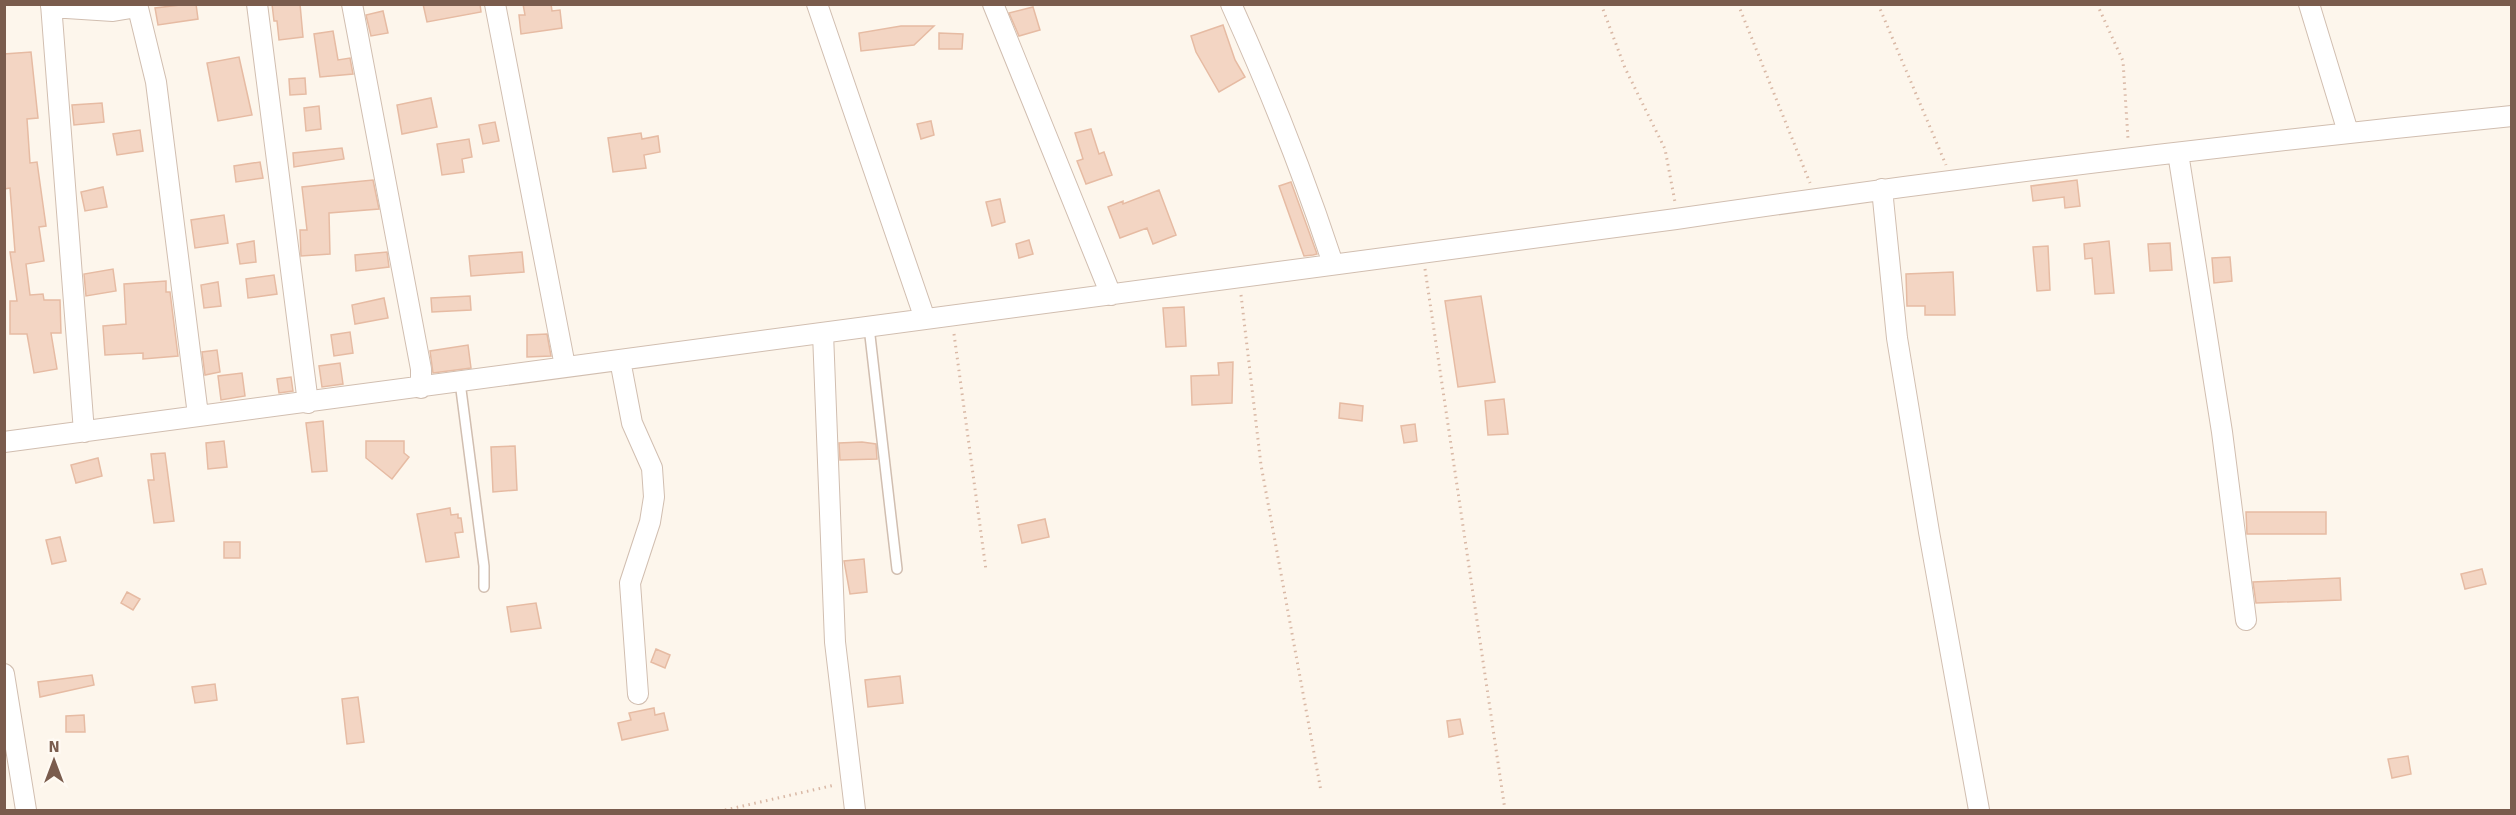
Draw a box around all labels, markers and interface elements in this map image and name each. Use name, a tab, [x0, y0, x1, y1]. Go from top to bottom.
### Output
north arrow	[24, 731, 84, 791]
text: N	[48, 737, 60, 757]

